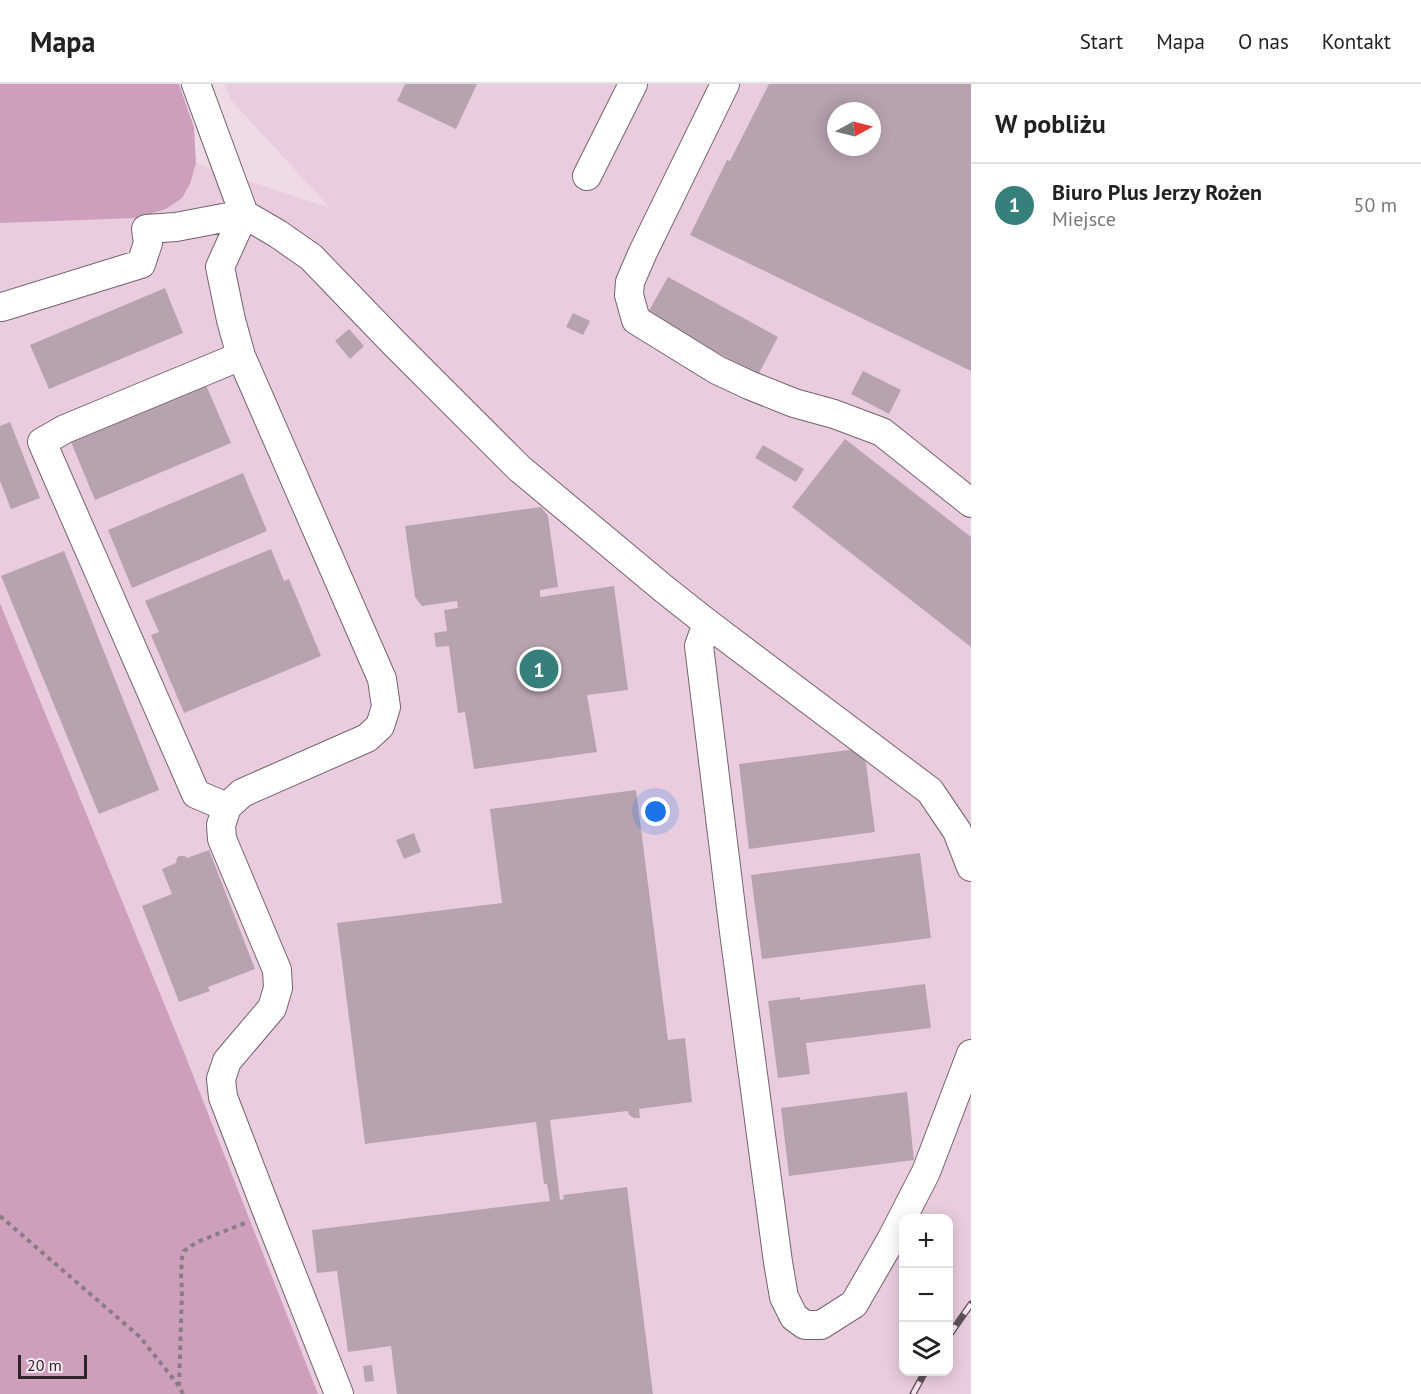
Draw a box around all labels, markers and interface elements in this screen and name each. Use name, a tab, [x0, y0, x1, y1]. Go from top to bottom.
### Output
text: Mapa	[30, 23, 95, 60]
text: Start	[1080, 28, 1123, 55]
text: Mapa	[1156, 28, 1205, 55]
text: O nas	[1238, 28, 1289, 55]
text: Kontakt	[1322, 28, 1391, 55]
north arrow	[827, 102, 881, 156]
text: W pobliżu	[995, 107, 1106, 140]
text: Biuro Plus Jerzy Rożen	[1052, 178, 1262, 206]
text: 1	[1009, 192, 1020, 218]
text: 50 m	[1354, 192, 1397, 218]
text: Miejsce	[1052, 206, 1116, 232]
pin: 1	[520, 646, 558, 692]
your location	[641, 797, 670, 826]
map controls	[899, 1214, 953, 1376]
button: +	[899, 1214, 953, 1268]
button: −	[899, 1268, 953, 1322]
button: layers	[899, 1322, 953, 1376]
scale bar	[18, 1352, 87, 1380]
text: 20 m	[27, 1355, 62, 1375]

